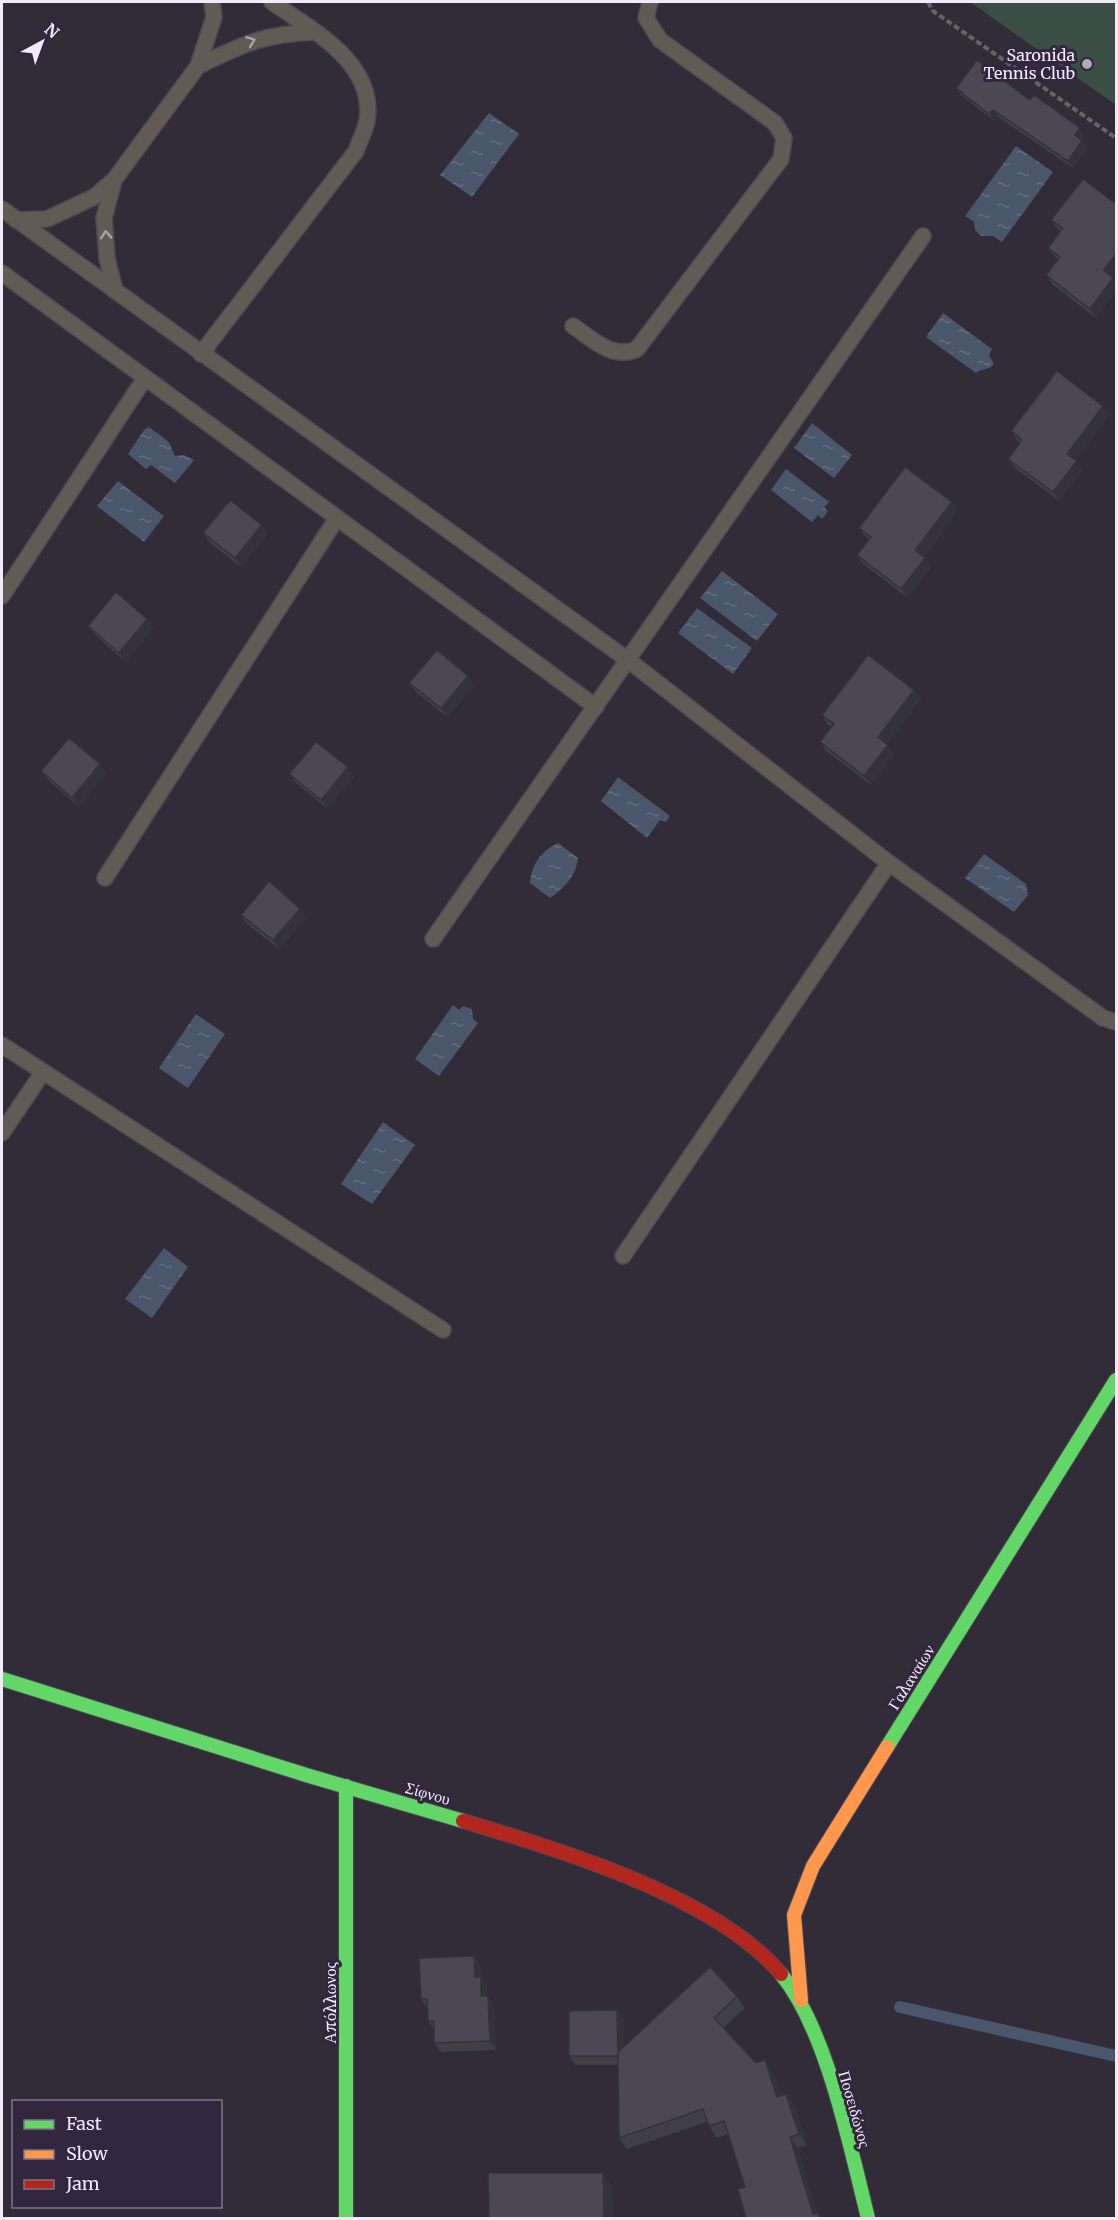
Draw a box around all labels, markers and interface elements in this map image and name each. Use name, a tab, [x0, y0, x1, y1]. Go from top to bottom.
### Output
north arrow	[12, 12, 72, 72]
text: N	[41, 19, 63, 43]
one-way arrow	[245, 36, 256, 49]
place label: Saronida Tennis Club	[983, 45, 1075, 83]
marker: Saronida Tennis Club	[1080, 57, 1094, 71]
one-way arrow	[99, 231, 112, 240]
street label: Γαλαναίων	[883, 1641, 939, 1713]
street label: Σίφνου	[403, 1777, 453, 1809]
street label: Απόλλωνος	[320, 1962, 340, 2044]
street label: Ποσειδώνος	[835, 2068, 876, 2150]
legend	[12, 2100, 222, 2208]
text: Fast	[66, 2112, 102, 2135]
text: Slow	[66, 2142, 109, 2165]
text: Jam	[65, 2172, 100, 2195]

